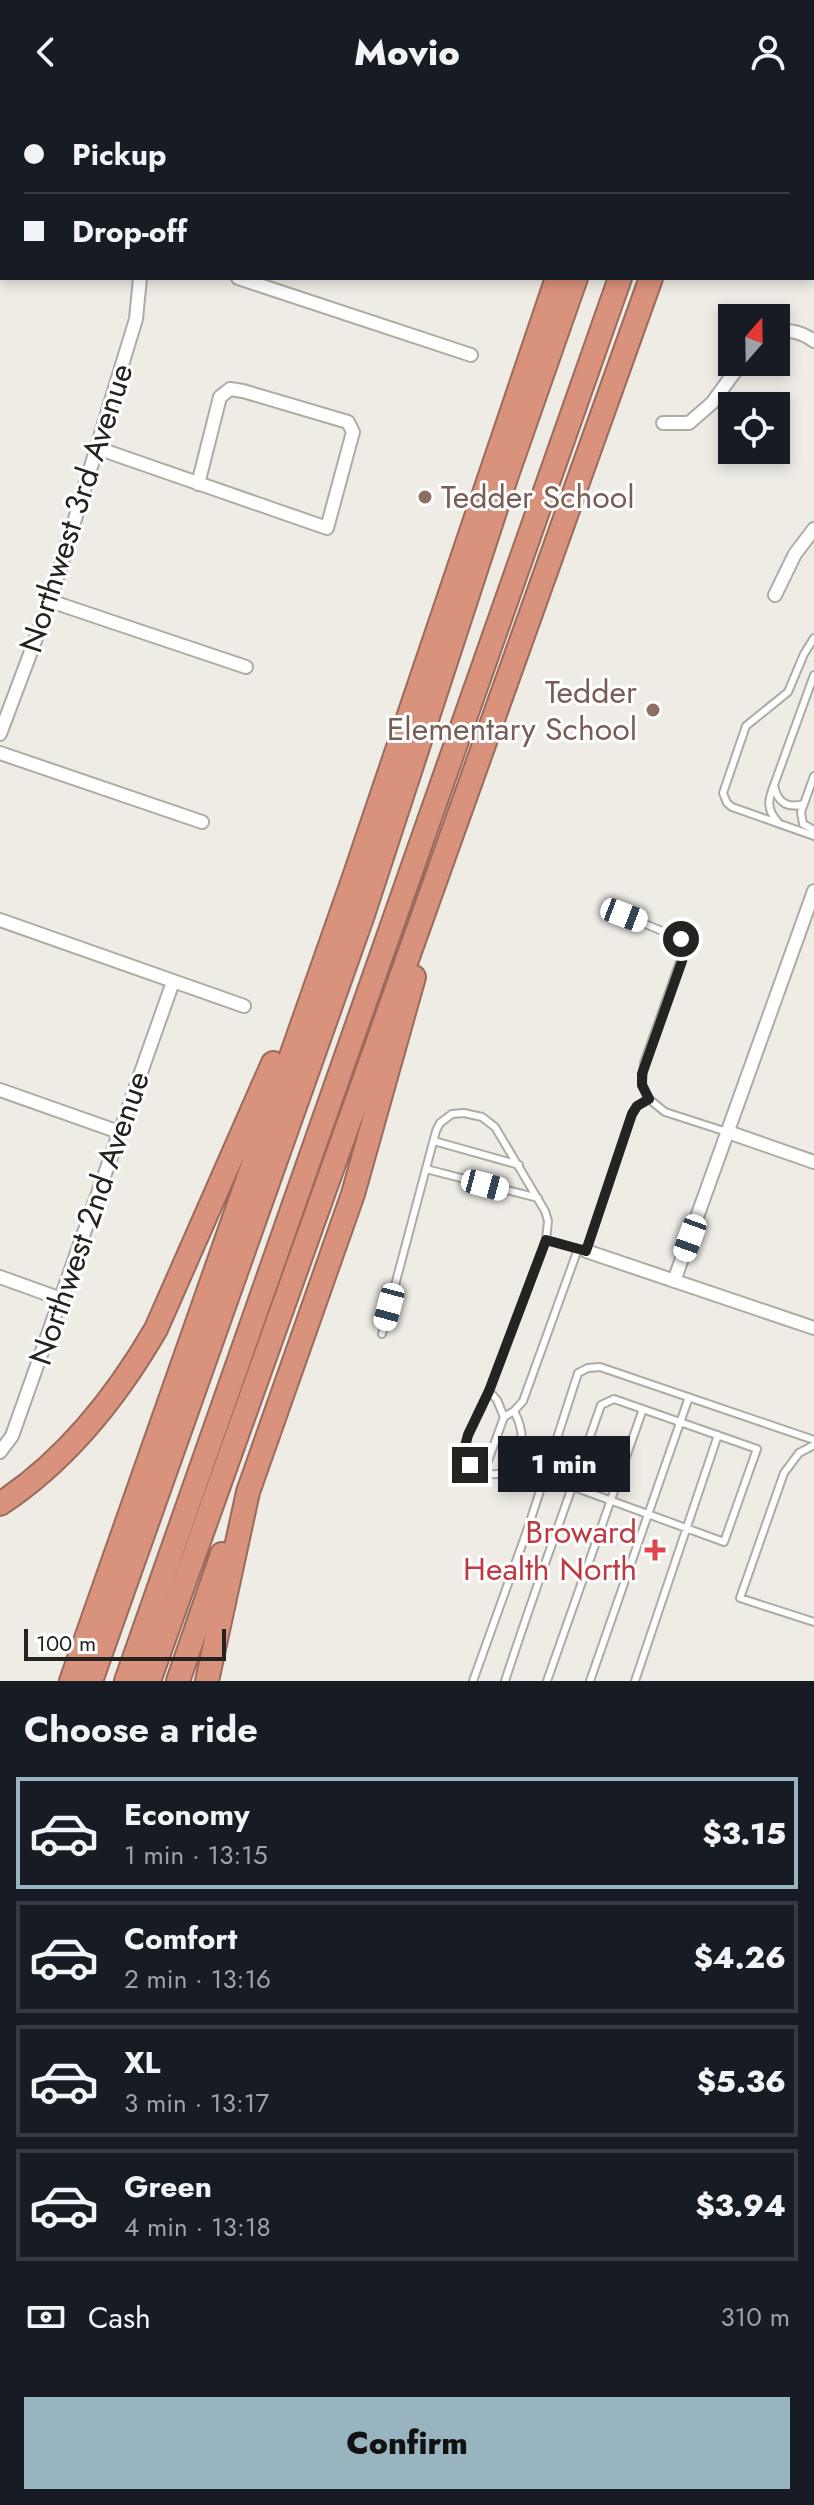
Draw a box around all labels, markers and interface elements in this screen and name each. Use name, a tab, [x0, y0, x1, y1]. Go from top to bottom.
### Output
text: Movio	[354, 26, 460, 78]
icon: back	[24, 30, 68, 74]
icon: person	[746, 30, 790, 74]
text: Pickup	[72, 133, 167, 176]
text: Drop-off	[72, 210, 187, 253]
north arrow	[718, 304, 790, 376]
map controls	[718, 304, 790, 464]
street label: Northwest 3rd Avenue	[8, 358, 144, 658]
button: locate	[718, 392, 790, 464]
place label: Tedder School	[441, 474, 635, 520]
marker: Tedder School	[416, 488, 434, 506]
place label: Tedder Elementary School	[387, 669, 637, 752]
marker: Tedder Elementary School	[644, 701, 662, 719]
car	[597, 895, 651, 935]
route start	[663, 921, 699, 957]
street label: Northwest 2nd Avenue	[17, 1065, 161, 1371]
car	[459, 1167, 511, 1203]
car	[671, 1211, 709, 1265]
car	[371, 1281, 407, 1333]
callout: 1 min	[498, 1437, 630, 1493]
text: 1 min	[531, 1445, 597, 1483]
route end	[452, 1447, 488, 1483]
place label: Broward Health North	[463, 1509, 637, 1592]
marker: Broward Health North	[644, 1539, 666, 1561]
scale bar	[24, 1625, 226, 1661]
text: 100 m	[36, 1627, 96, 1659]
text: Choose a ride	[24, 1703, 258, 1755]
text: Economy	[124, 1793, 250, 1836]
icon: car	[28, 1797, 100, 1869]
text: $3.15	[702, 1812, 786, 1855]
text: 1 min · 13:15	[124, 1836, 268, 1874]
text: Comfort	[124, 1917, 237, 1960]
icon: car	[28, 1921, 100, 1993]
text: $4.26	[694, 1936, 786, 1979]
text: 2 min · 13:16	[124, 1960, 271, 1998]
text: XL	[124, 2041, 160, 2084]
icon: car	[28, 2045, 100, 2117]
text: $5.36	[697, 2060, 786, 2103]
text: 3 min · 13:17	[124, 2084, 269, 2122]
text: Green	[124, 2165, 212, 2208]
icon: car	[28, 2169, 100, 2241]
text: $3.94	[695, 2184, 786, 2227]
text: 4 min · 13:18	[124, 2208, 271, 2246]
icon: cash	[24, 2295, 68, 2339]
text: Cash	[88, 2296, 151, 2339]
text: 310 m	[720, 2298, 790, 2336]
button: Confirm	[24, 2397, 790, 2489]

